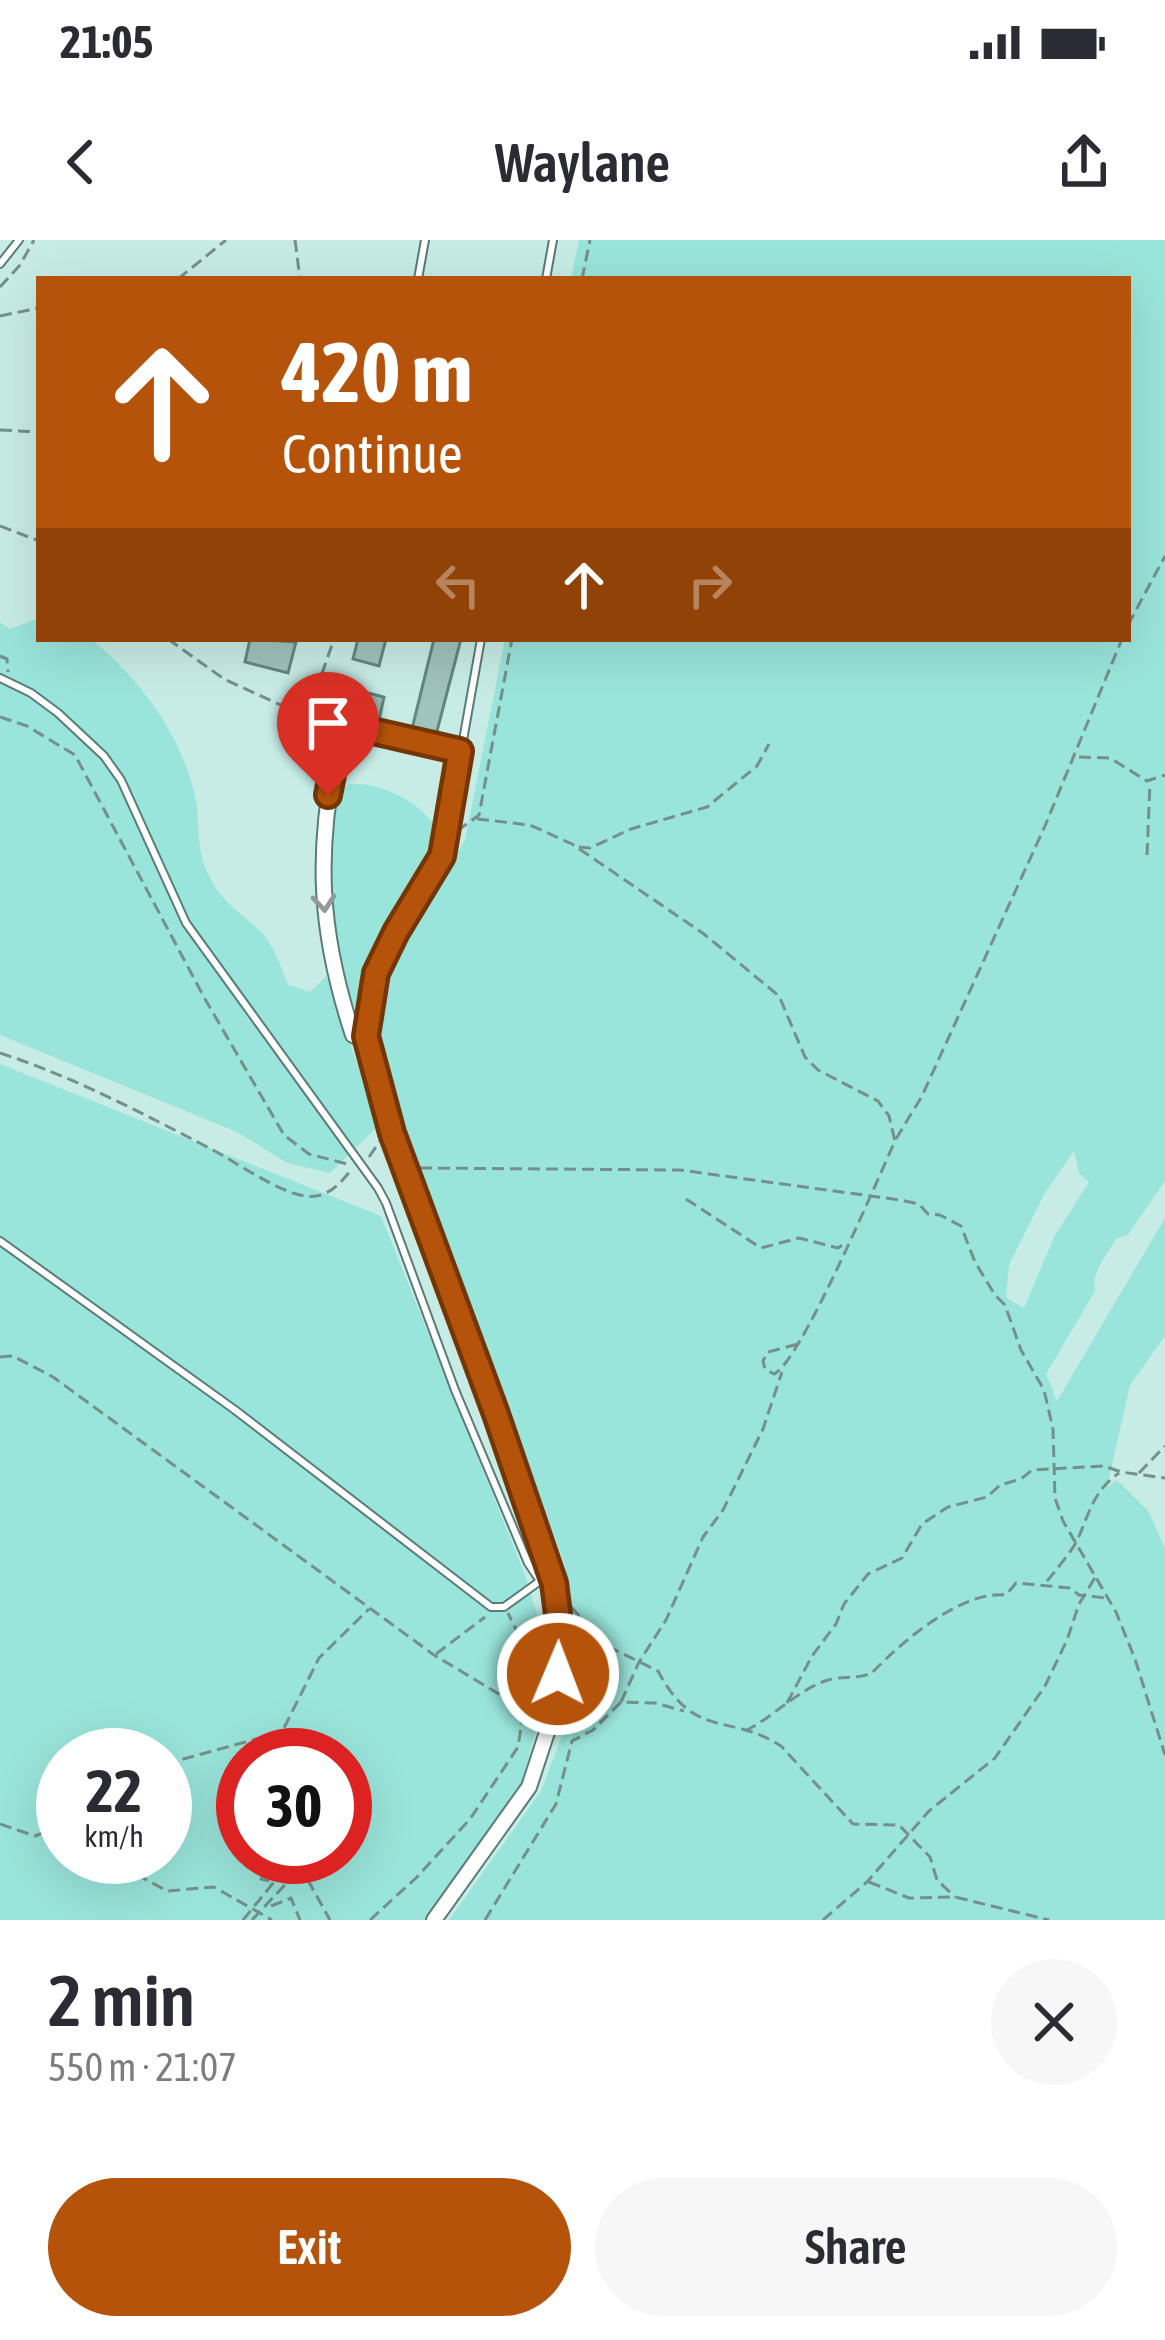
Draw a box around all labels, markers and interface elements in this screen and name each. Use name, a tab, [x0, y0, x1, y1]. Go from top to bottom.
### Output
text: 21:05	[60, 16, 154, 68]
icon: back	[48, 129, 114, 195]
icon: share	[1051, 129, 1117, 195]
text: Waylane	[495, 132, 670, 193]
icon: ahead	[84, 324, 240, 480]
text: 420 m	[282, 324, 472, 420]
text: Continue	[282, 423, 463, 484]
icon: left	[425, 552, 491, 618]
icon: ahead	[551, 552, 617, 618]
icon: right	[677, 552, 743, 618]
pin	[277, 672, 379, 795]
icon: arrive	[295, 690, 361, 756]
one-way arrow	[311, 894, 336, 913]
position arrow	[495, 1611, 621, 1737]
speed limit sign: 30	[216, 1728, 372, 1884]
text: 22	[86, 1756, 142, 1825]
text: km/h	[84, 1819, 144, 1853]
text: 2 min	[48, 1959, 195, 2041]
button: close	[991, 1959, 1117, 2085]
text: 550 m · 21:07	[48, 2045, 237, 2089]
button: Exit	[48, 2178, 571, 2316]
button: Share	[595, 2178, 1117, 2316]

